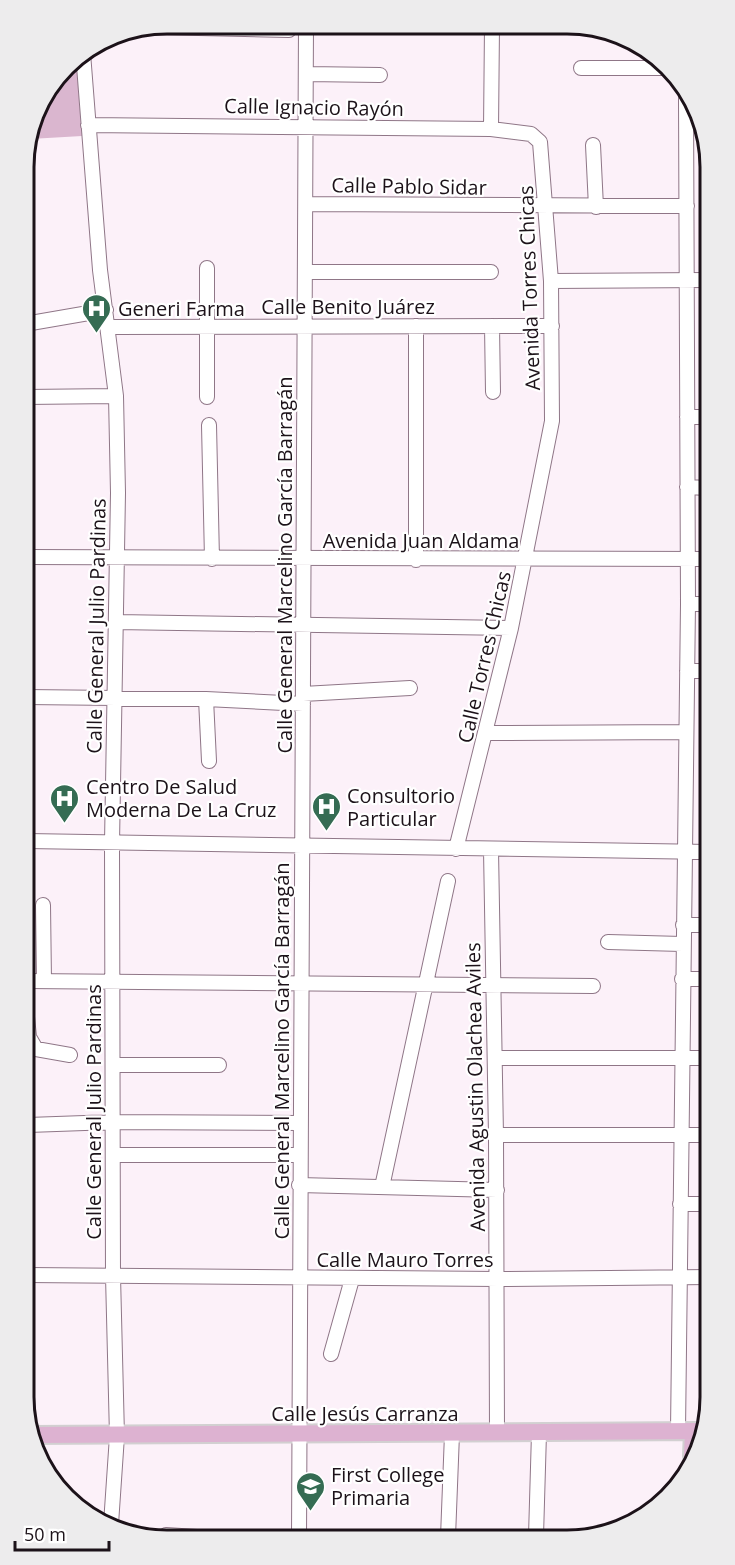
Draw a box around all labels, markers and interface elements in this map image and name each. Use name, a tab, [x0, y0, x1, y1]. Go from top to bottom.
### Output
street label: Calle Ignacio Rayón	[224, 92, 404, 122]
street label: Calle Pablo Sidar	[331, 171, 487, 201]
street label: Avenida Torres Chicas	[512, 185, 546, 391]
hospital icon: Generi Farma	[81, 292, 113, 334]
street label: Calle Benito Juárez	[261, 293, 435, 320]
place label: Generi Farma	[118, 295, 245, 322]
street label: Calle General Marcelino García Barragán	[271, 376, 298, 754]
street label: Calle General Julio Pardinas	[80, 498, 112, 754]
street label: Avenida Juan Aldama	[323, 527, 519, 554]
street label: Calle Torres Chicas	[451, 568, 517, 746]
place label: Centro De Salud Moderna De La Cruz	[86, 773, 276, 823]
hospital icon: Centro De Salud Moderna De La Cruz	[49, 782, 81, 824]
place label: Consultorio Particular	[347, 782, 455, 832]
hospital icon: Consultorio Particular	[310, 790, 342, 832]
street label: Calle General Marcelino García Barragán	[268, 862, 295, 1240]
street label: Avenida Agustin Olachea Aviles	[459, 942, 491, 1232]
street label: Calle General Julio Pardinas	[80, 984, 107, 1240]
street label: Calle Mauro Torres	[316, 1246, 494, 1273]
street label: Calle Jesús Carranza	[271, 1400, 459, 1427]
place label: First College Primaria	[331, 1461, 444, 1511]
school or university icon: First College Primaria	[294, 1470, 326, 1512]
scale bar	[15, 1514, 110, 1552]
text: 50 m	[24, 1522, 66, 1546]

